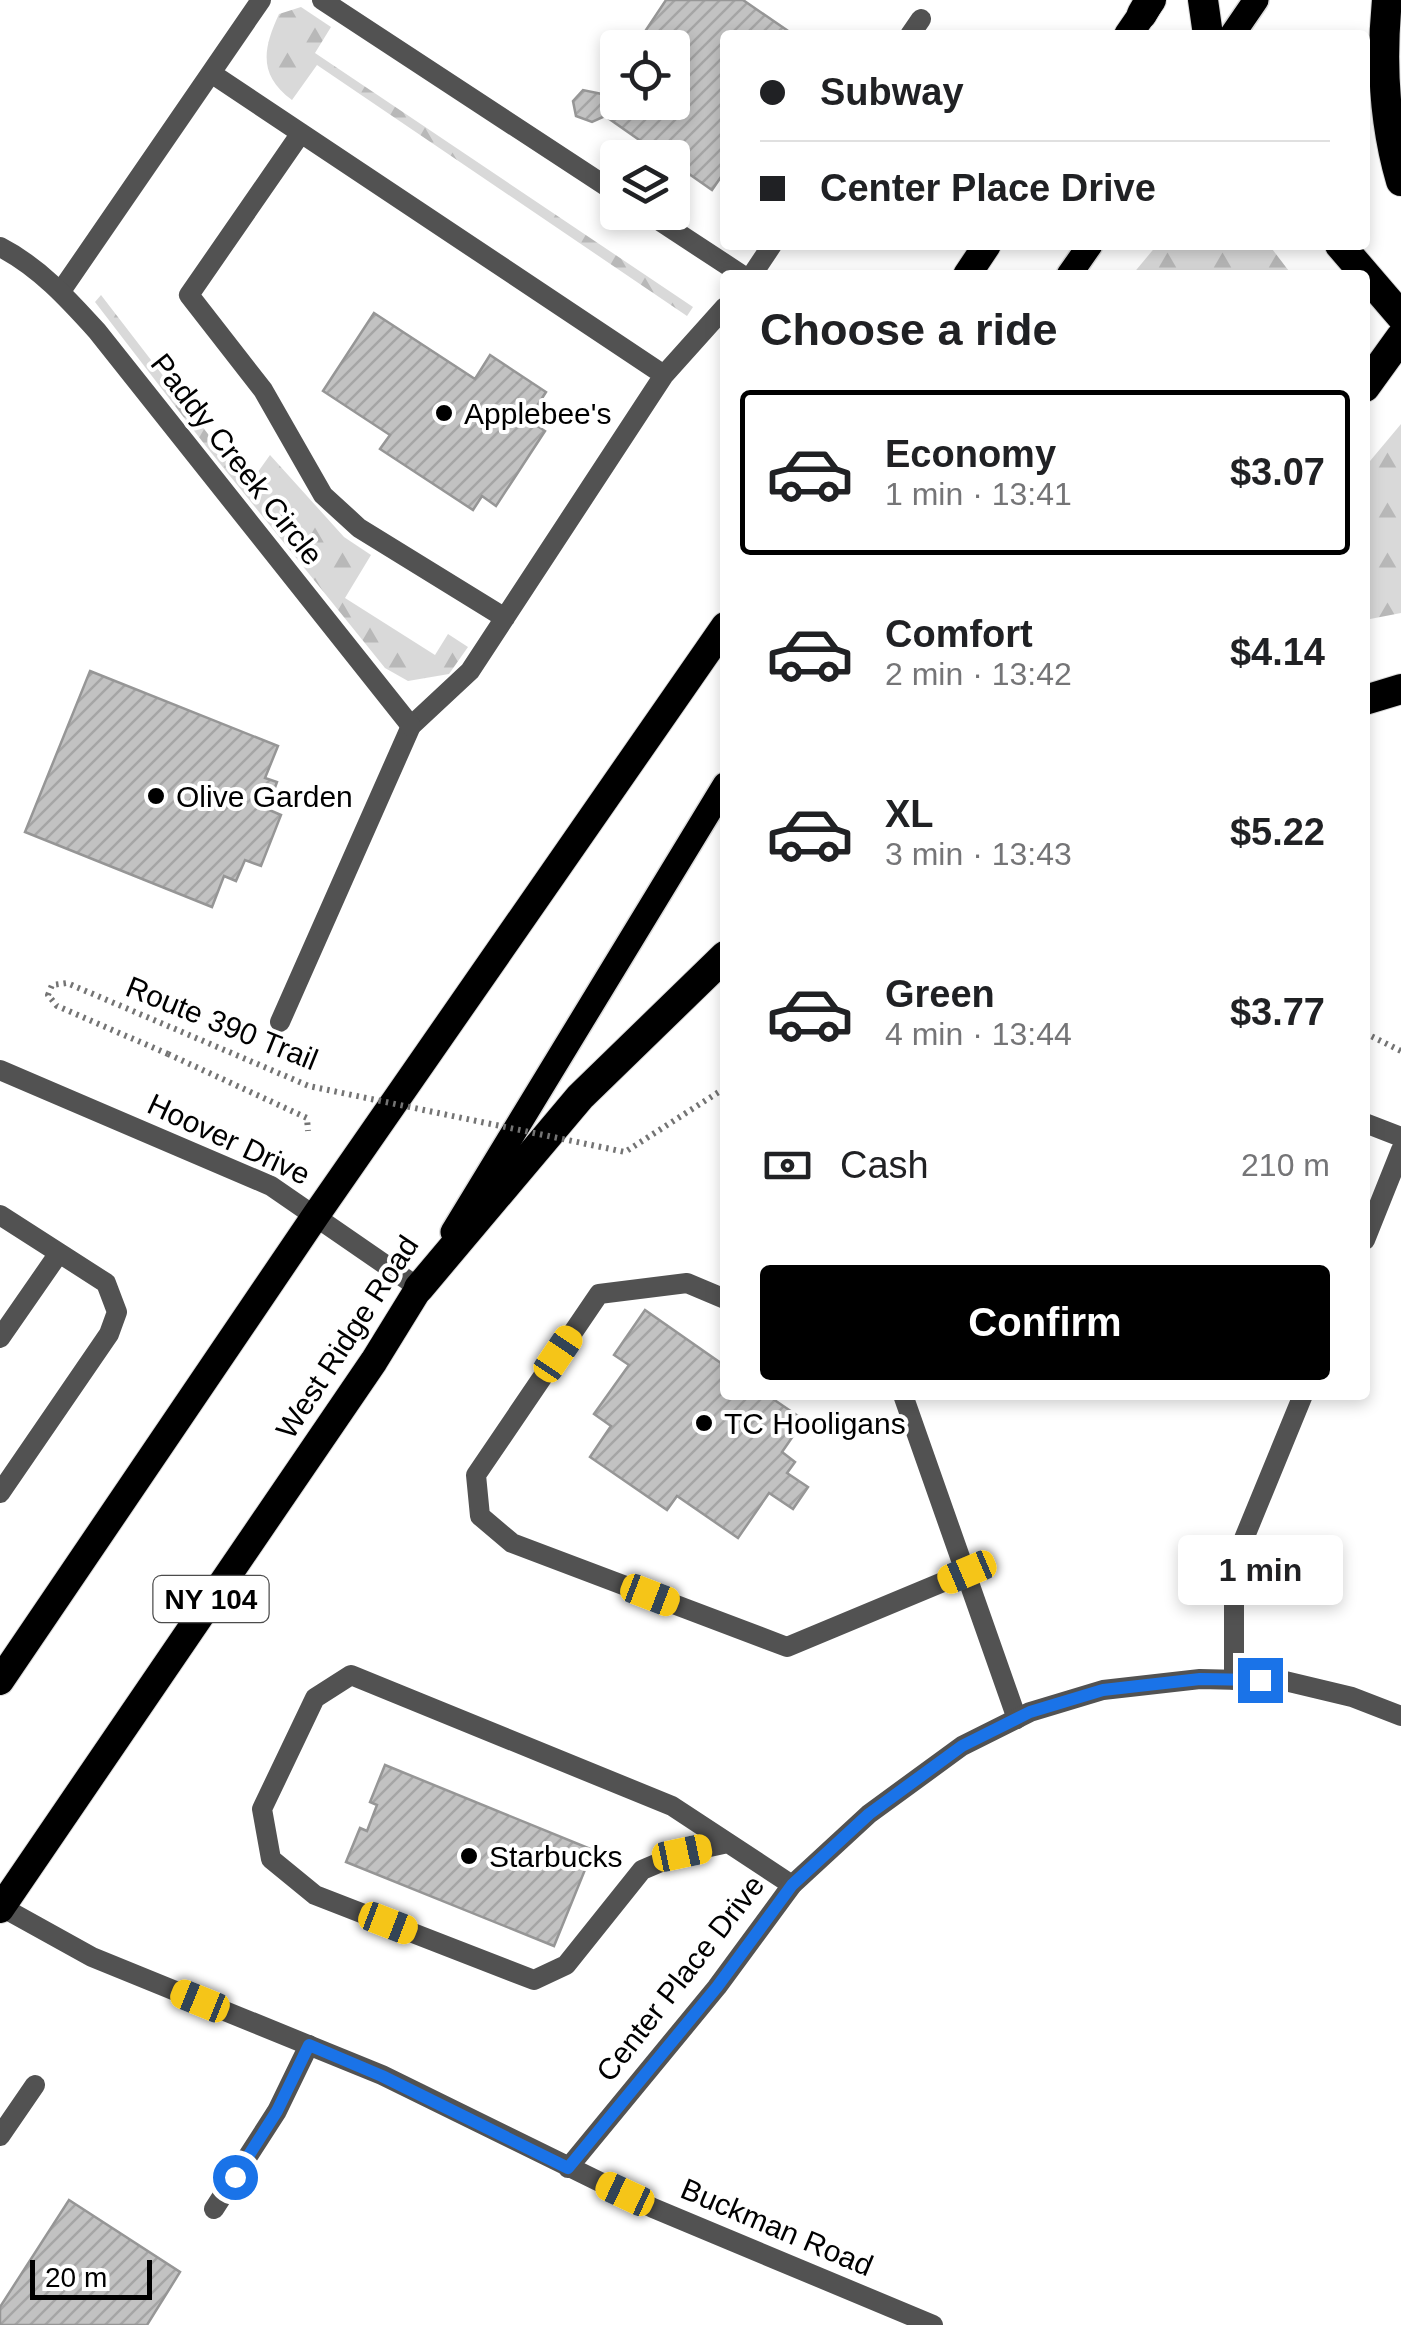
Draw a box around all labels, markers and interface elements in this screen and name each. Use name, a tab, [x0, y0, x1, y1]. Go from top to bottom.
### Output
map controls	[600, 30, 690, 230]
button: locate	[600, 30, 690, 120]
text: Subway	[820, 71, 964, 113]
button: layers	[600, 140, 690, 230]
text: Center Place Drive	[820, 167, 1156, 209]
text: Choose a ride	[760, 304, 1058, 355]
street label: Paddy Creek Circle	[144, 347, 330, 571]
place label: Applebee's	[464, 397, 612, 430]
marker: Applebee's	[433, 402, 455, 424]
icon: car	[765, 428, 855, 518]
text: Economy	[885, 433, 1056, 475]
text: $3.07	[1230, 451, 1325, 493]
text: 1 min · 13:41	[885, 476, 1072, 512]
icon: car	[765, 608, 855, 698]
text: Comfort	[885, 613, 1033, 655]
text: $4.14	[1230, 631, 1325, 673]
text: 2 min · 13:42	[885, 656, 1072, 692]
place label: Olive Garden	[176, 780, 353, 813]
marker: Olive Garden	[145, 785, 167, 807]
icon: car	[765, 788, 855, 878]
text: XL	[885, 793, 934, 835]
text: $5.22	[1230, 811, 1325, 853]
text: 3 min · 13:43	[885, 836, 1072, 872]
icon: car	[765, 968, 855, 1058]
street label: Route 390 Trail	[121, 970, 323, 1076]
text: Green	[885, 973, 995, 1015]
text: $3.77	[1230, 991, 1325, 1033]
text: 4 min · 13:44	[885, 1016, 1072, 1052]
street label: Hoover Drive	[143, 1087, 315, 1191]
icon: cash	[760, 1138, 815, 1193]
text: Cash	[840, 1144, 929, 1186]
text: 210 m	[1241, 1147, 1330, 1183]
street label: West Ridge Road	[269, 1230, 425, 1444]
button: Confirm	[760, 1265, 1330, 1380]
car	[529, 1321, 587, 1387]
place label: TC Hooligans	[724, 1407, 906, 1440]
marker: TC Hooligans	[693, 1412, 715, 1434]
callout: 1 min	[1178, 1535, 1342, 1605]
car	[934, 1546, 1000, 1598]
text: 1 min	[1219, 1552, 1302, 1588]
car	[617, 1570, 683, 1620]
road number: NY 104	[154, 1576, 268, 1622]
route end	[1238, 1658, 1283, 1703]
car	[650, 1832, 714, 1874]
place label: Starbucks	[489, 1840, 622, 1873]
marker: Starbucks	[458, 1845, 480, 1867]
street label: Center Place Drive	[589, 1869, 771, 2087]
car	[355, 1898, 421, 1948]
car	[167, 1976, 233, 2026]
route start	[213, 2155, 258, 2200]
car	[591, 2168, 659, 2220]
street label: Buckman Road	[676, 2172, 878, 2282]
scale bar	[30, 2255, 152, 2300]
text: 20 m	[45, 2262, 107, 2293]

